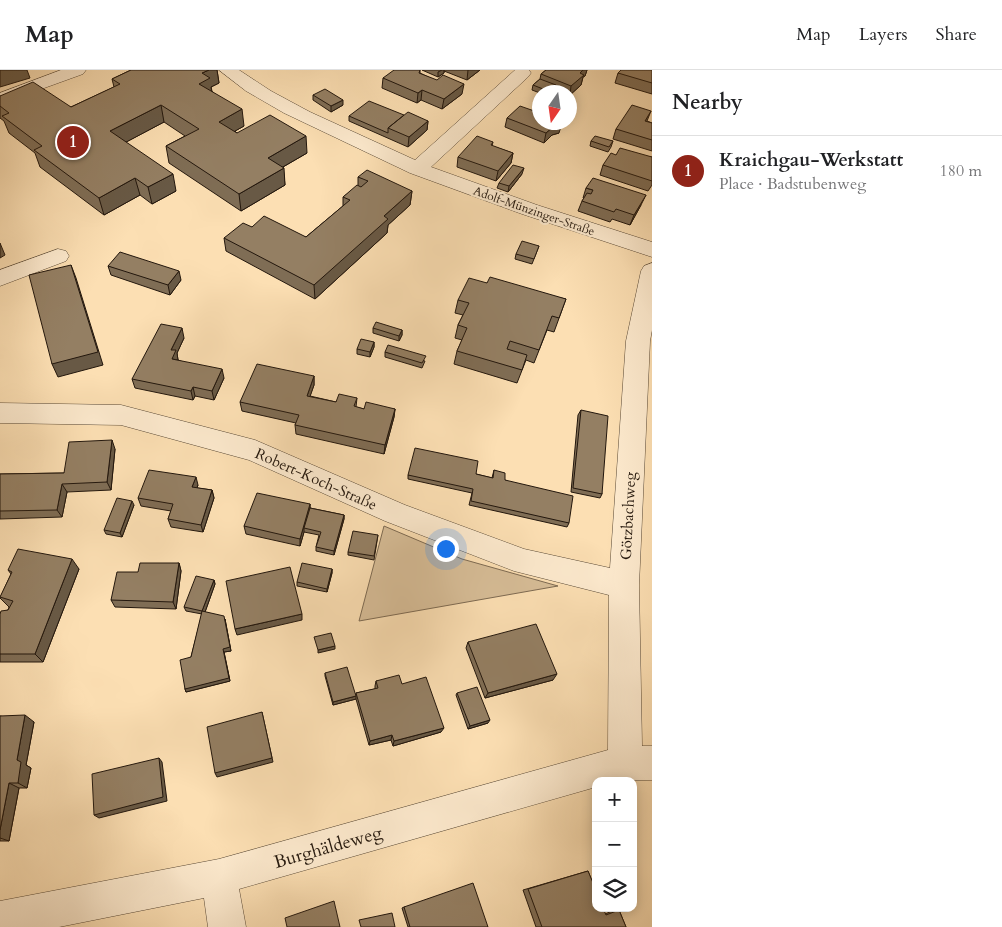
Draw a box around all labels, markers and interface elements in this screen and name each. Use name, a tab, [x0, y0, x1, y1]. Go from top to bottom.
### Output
text: Map	[25, 18, 74, 51]
text: Map	[796, 22, 831, 47]
text: Layers	[859, 22, 908, 47]
text: Share	[936, 22, 977, 47]
north arrow	[532, 85, 577, 130]
text: Nearby	[672, 88, 743, 117]
pin: 1	[57, 123, 89, 161]
text: Kraichgau-Werkstatt	[719, 147, 903, 173]
text: 1	[684, 160, 692, 182]
text: 180 m	[940, 160, 982, 182]
text: Place · Badstubenweg	[719, 173, 866, 195]
street label: Adolf-Münzinger-Straße	[471, 183, 597, 239]
street label: Robert-Koch-Straße	[252, 443, 380, 515]
street label: Götzbachweg	[616, 471, 640, 561]
your location	[433, 536, 459, 562]
map controls	[592, 777, 637, 912]
button: +	[592, 777, 637, 822]
street label: Burghäldeweg	[271, 820, 386, 875]
button: −	[592, 822, 637, 867]
button: layers	[592, 867, 637, 912]

